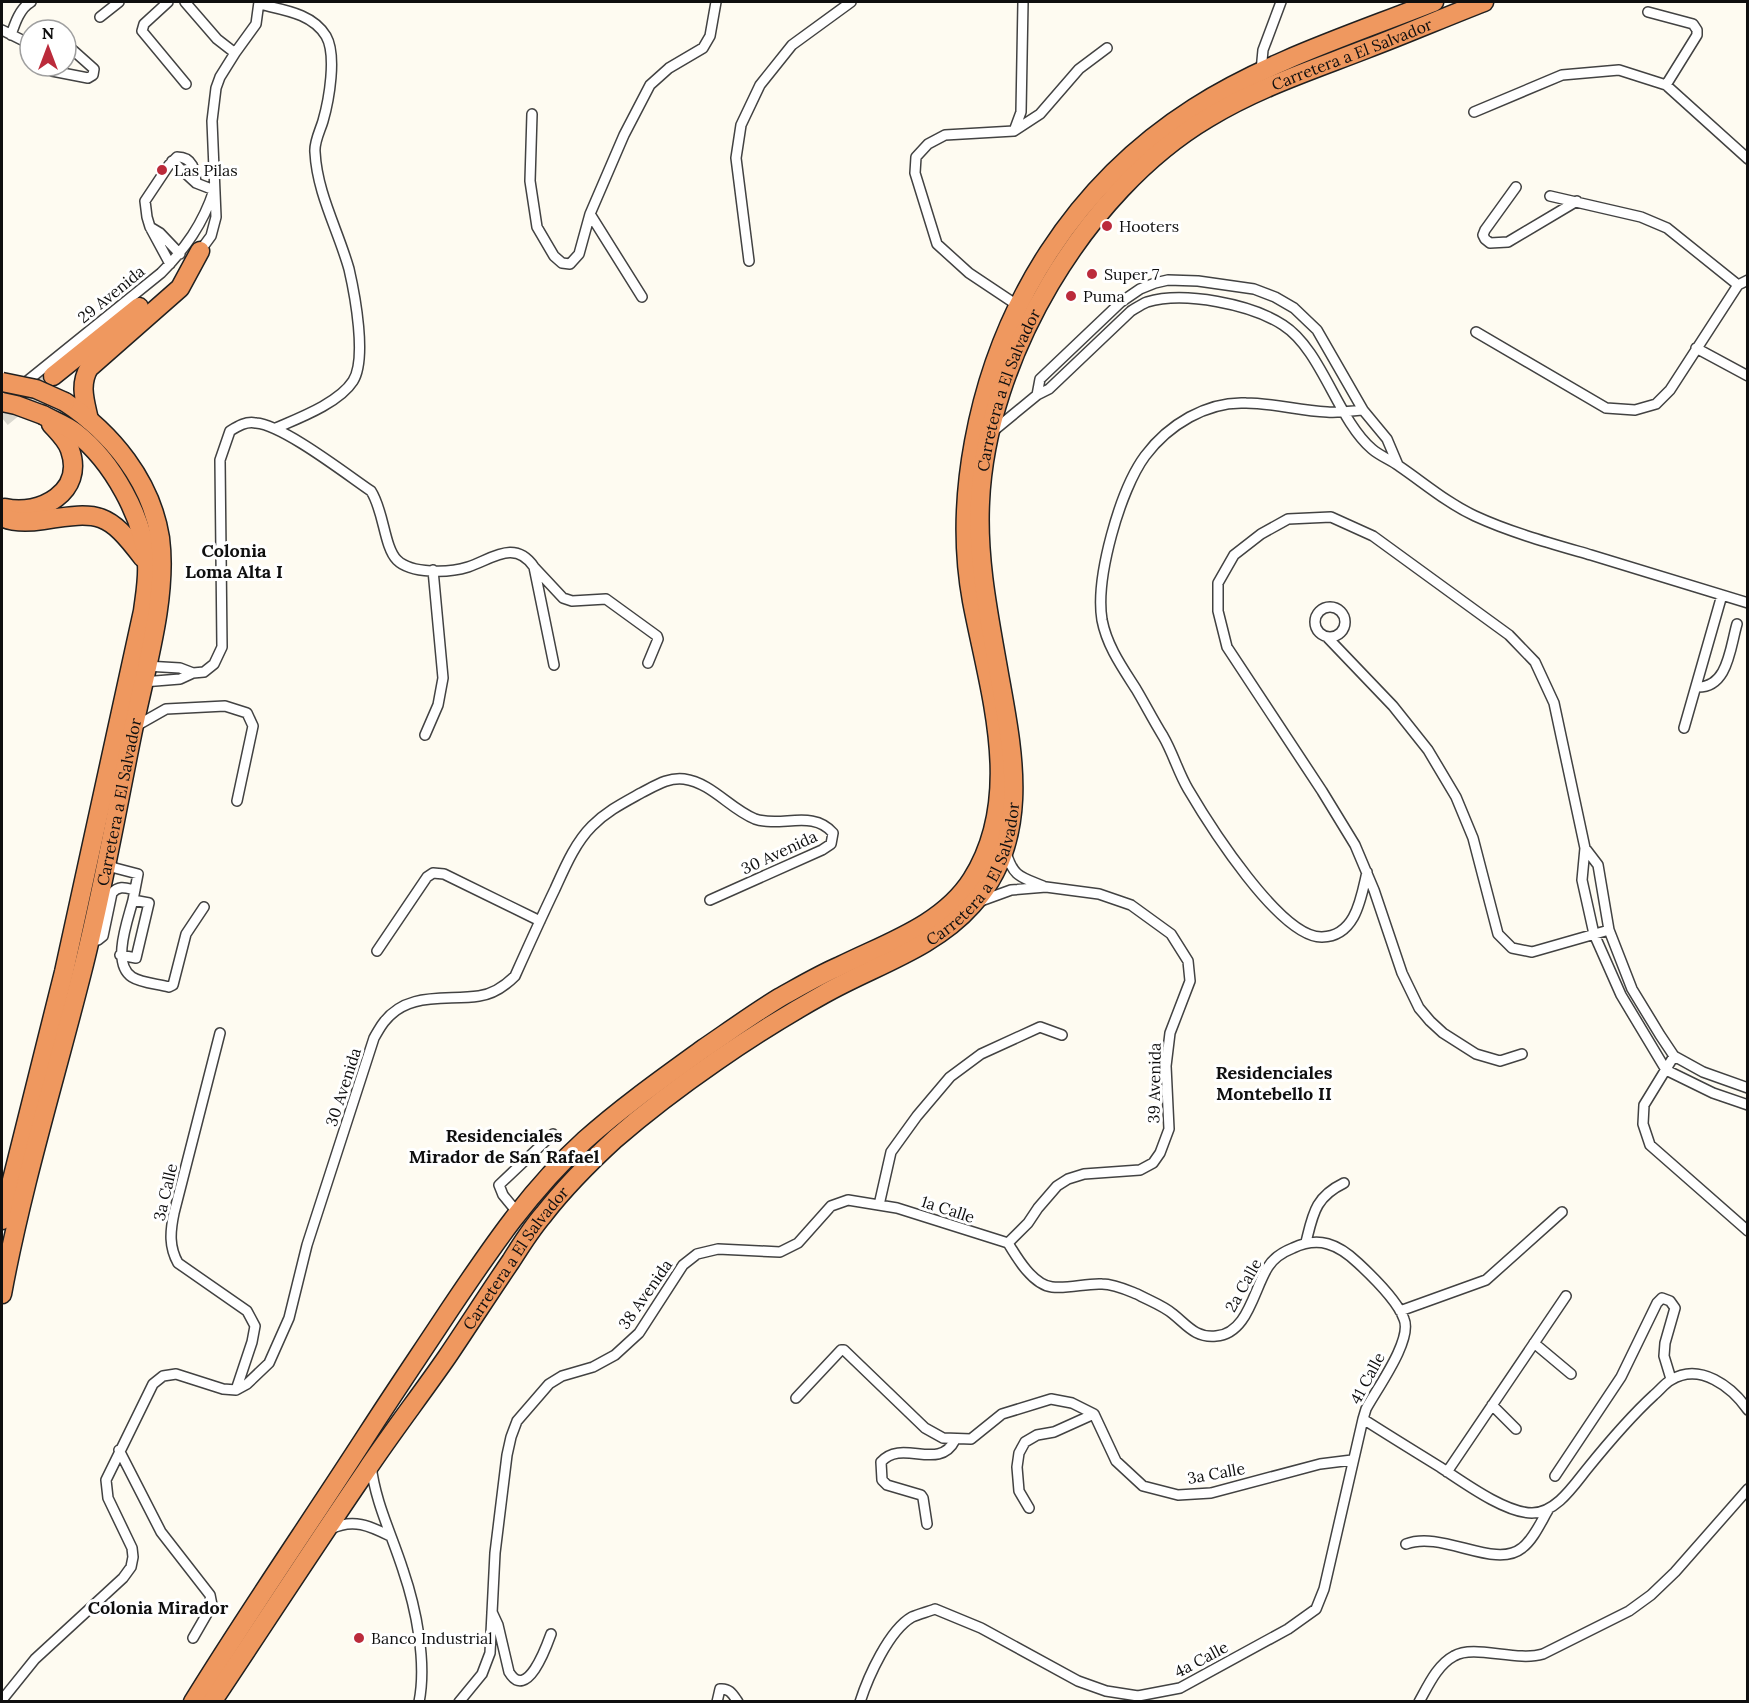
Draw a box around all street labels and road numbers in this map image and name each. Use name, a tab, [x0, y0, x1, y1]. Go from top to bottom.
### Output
street label: Carretera a El Salvador	[1268, 14, 1435, 95]
street label: 29 Avenida	[73, 261, 149, 327]
street label: Carretera a El Salvador	[973, 305, 1044, 473]
street label: Carretera a El Salvador	[92, 716, 145, 888]
street label: Carretera a El Salvador	[922, 801, 1023, 950]
street label: 30 Avenida	[738, 826, 820, 878]
street label: 39 Avenida	[1143, 1042, 1165, 1124]
street label: 30 Avenida	[321, 1045, 365, 1129]
street label: 3a Calle	[149, 1161, 181, 1223]
street label: Carretera a El Salvador	[458, 1182, 573, 1333]
street label: 1a Calle	[919, 1191, 978, 1227]
street label: 38 Avenida	[614, 1255, 676, 1333]
street label: 2a Calle	[1220, 1255, 1266, 1315]
street label: 41 Calle	[1345, 1349, 1389, 1407]
street label: 3a Calle	[1186, 1458, 1247, 1488]
street label: 4a Calle	[1171, 1636, 1232, 1681]

